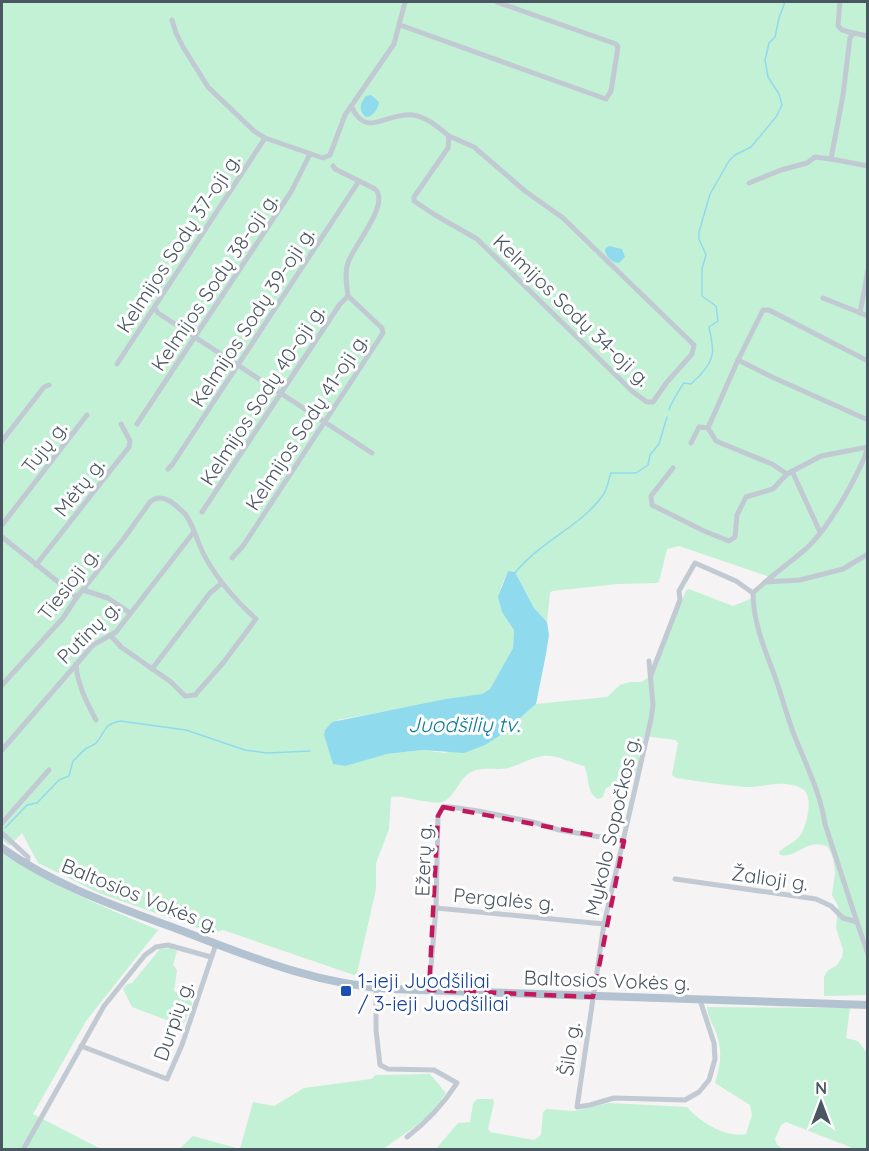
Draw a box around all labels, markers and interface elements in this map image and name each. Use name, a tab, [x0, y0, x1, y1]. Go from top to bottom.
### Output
street label: Kelmijos Sodų 37-oji g.	[111, 149, 245, 337]
street label: Kelmijos Sodų 38-oji g.	[145, 188, 283, 376]
street label: Kelmijos Sodų 39-oji g.	[185, 222, 319, 412]
street label: Kelmijos Sodų 34-oji g.	[488, 229, 656, 391]
street label: Kelmijos Sodų 40-oji g.	[194, 300, 330, 490]
street label: Kelmijos Sodų 41-oji g.	[240, 329, 372, 515]
street label: Tujų g.	[16, 416, 72, 478]
street label: Mėtų g.	[48, 453, 110, 521]
street label: Tiesioji g.	[32, 543, 104, 625]
street label: Putinų g.	[51, 595, 125, 669]
water label: Juodšilių tv.	[408, 711, 521, 737]
street label: Mykolo Sopočkos g.	[579, 734, 645, 918]
street label: Ežerų g.	[409, 823, 437, 897]
street label: Baltosios Vokės g.	[58, 852, 222, 938]
street label: Žalioji g.	[730, 860, 810, 896]
street label: Pergalės g.	[452, 882, 556, 916]
street label: Baltosios Vokės g.	[523, 965, 691, 995]
place label: 1-ieji Juodšiliai / 3-ieji Juodšiliai	[358, 968, 509, 1016]
street label: Durpių g.	[148, 978, 198, 1064]
marker: 1-ieji Juodšiliai / 3-ieji Juodšiliai	[339, 984, 353, 998]
street label: Šilo g.	[553, 1021, 585, 1077]
north arrow	[791, 1073, 851, 1133]
text: N	[815, 1078, 827, 1098]

